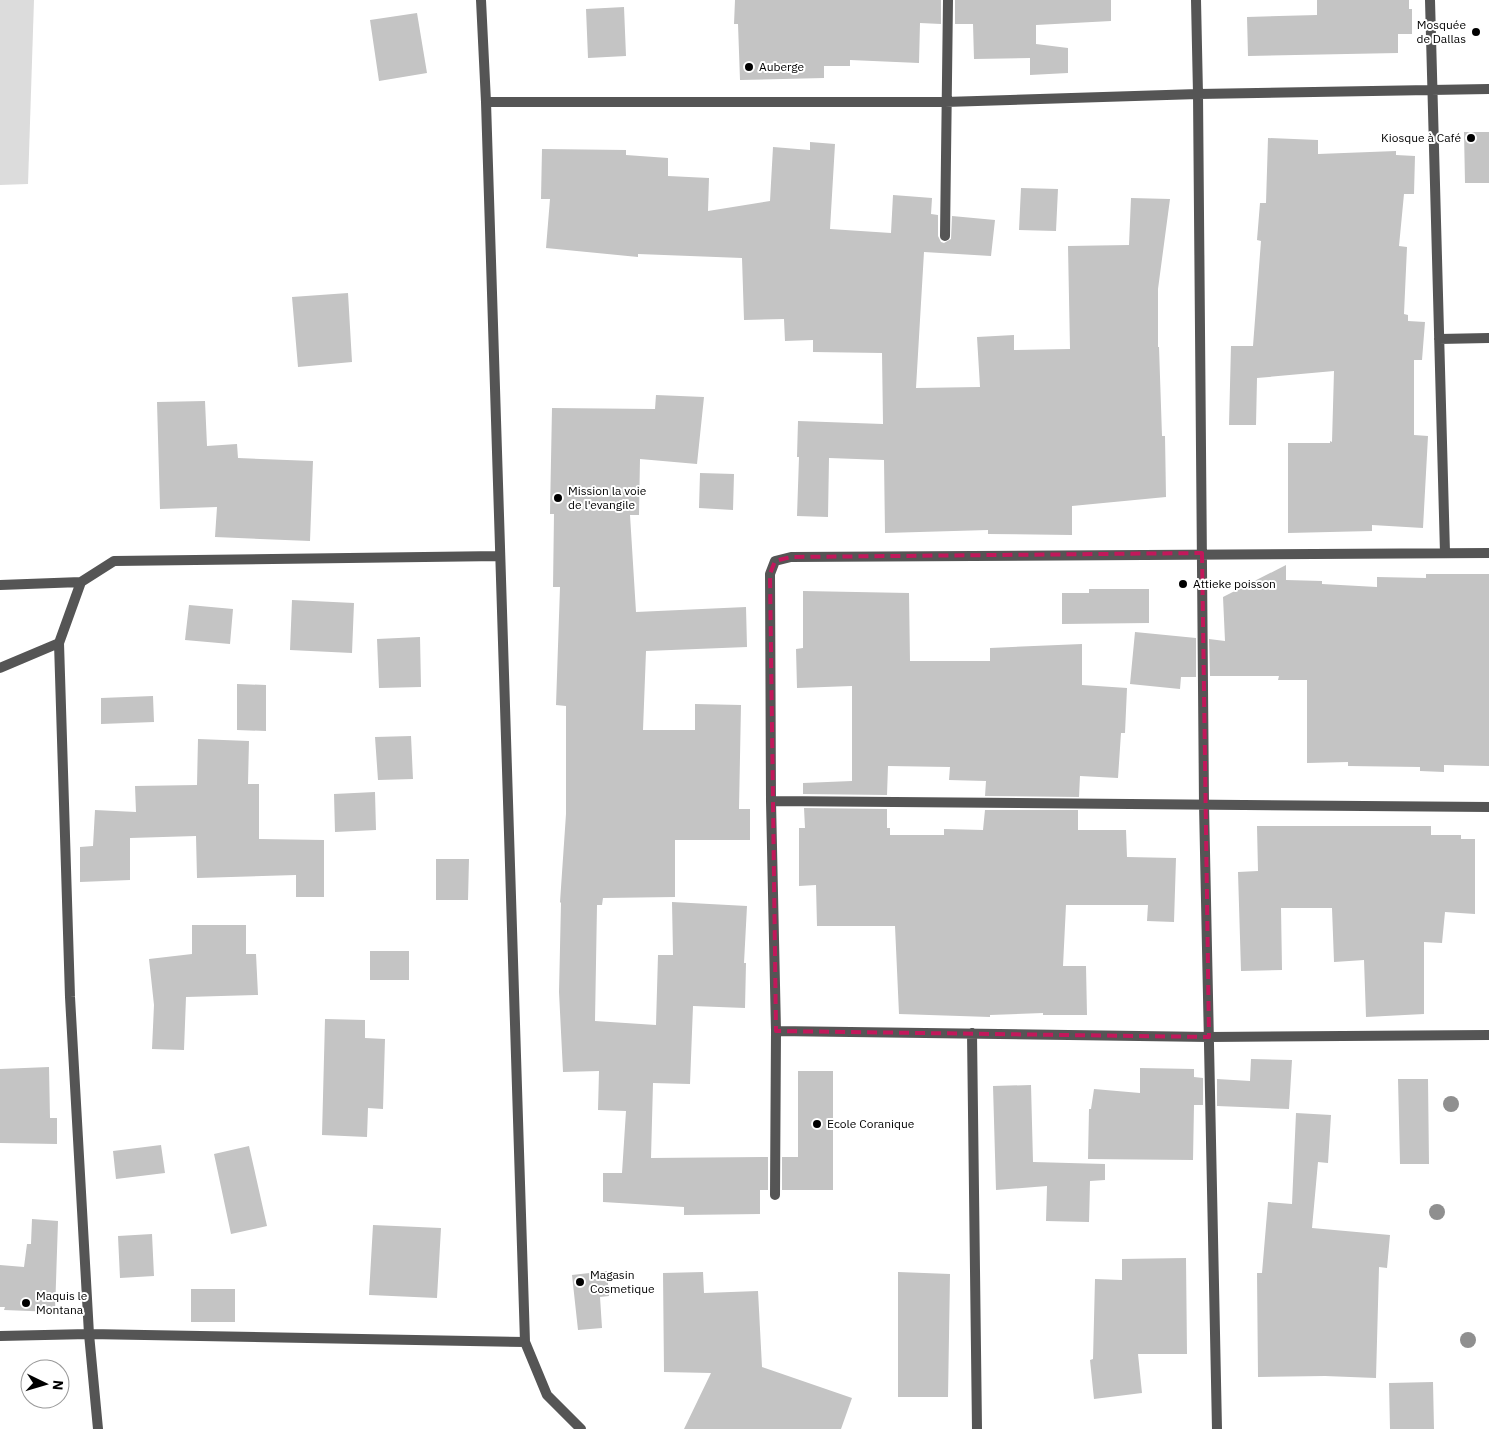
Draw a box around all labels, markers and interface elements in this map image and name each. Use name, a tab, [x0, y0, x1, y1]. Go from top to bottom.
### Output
place label: Mosquée de Dallas	[1416, 17, 1466, 46]
marker: Mosquée de Dallas	[1470, 26, 1482, 38]
place label: Auberge	[759, 59, 804, 74]
marker: Auberge	[743, 61, 755, 73]
place label: Kiosque à Café	[1381, 130, 1461, 145]
marker: Kiosque à Café	[1465, 132, 1477, 144]
place label: Mission la voie de l'evangile	[568, 483, 647, 512]
marker: Mission la voie de l'evangile	[552, 492, 564, 504]
place label: Attieke poisson	[1193, 576, 1276, 591]
marker: Attieke poisson	[1177, 578, 1189, 590]
place label: Ecole Coranique	[827, 1116, 915, 1131]
marker: Ecole Coranique	[811, 1118, 823, 1130]
place label: Magasin Cosmetique	[590, 1267, 655, 1296]
marker: Magasin Cosmetique	[574, 1276, 586, 1288]
place label: Maquis le Montana	[36, 1288, 88, 1317]
marker: Maquis le Montana	[20, 1297, 32, 1309]
north arrow	[20, 1359, 70, 1409]
text: N	[49, 1379, 67, 1391]

